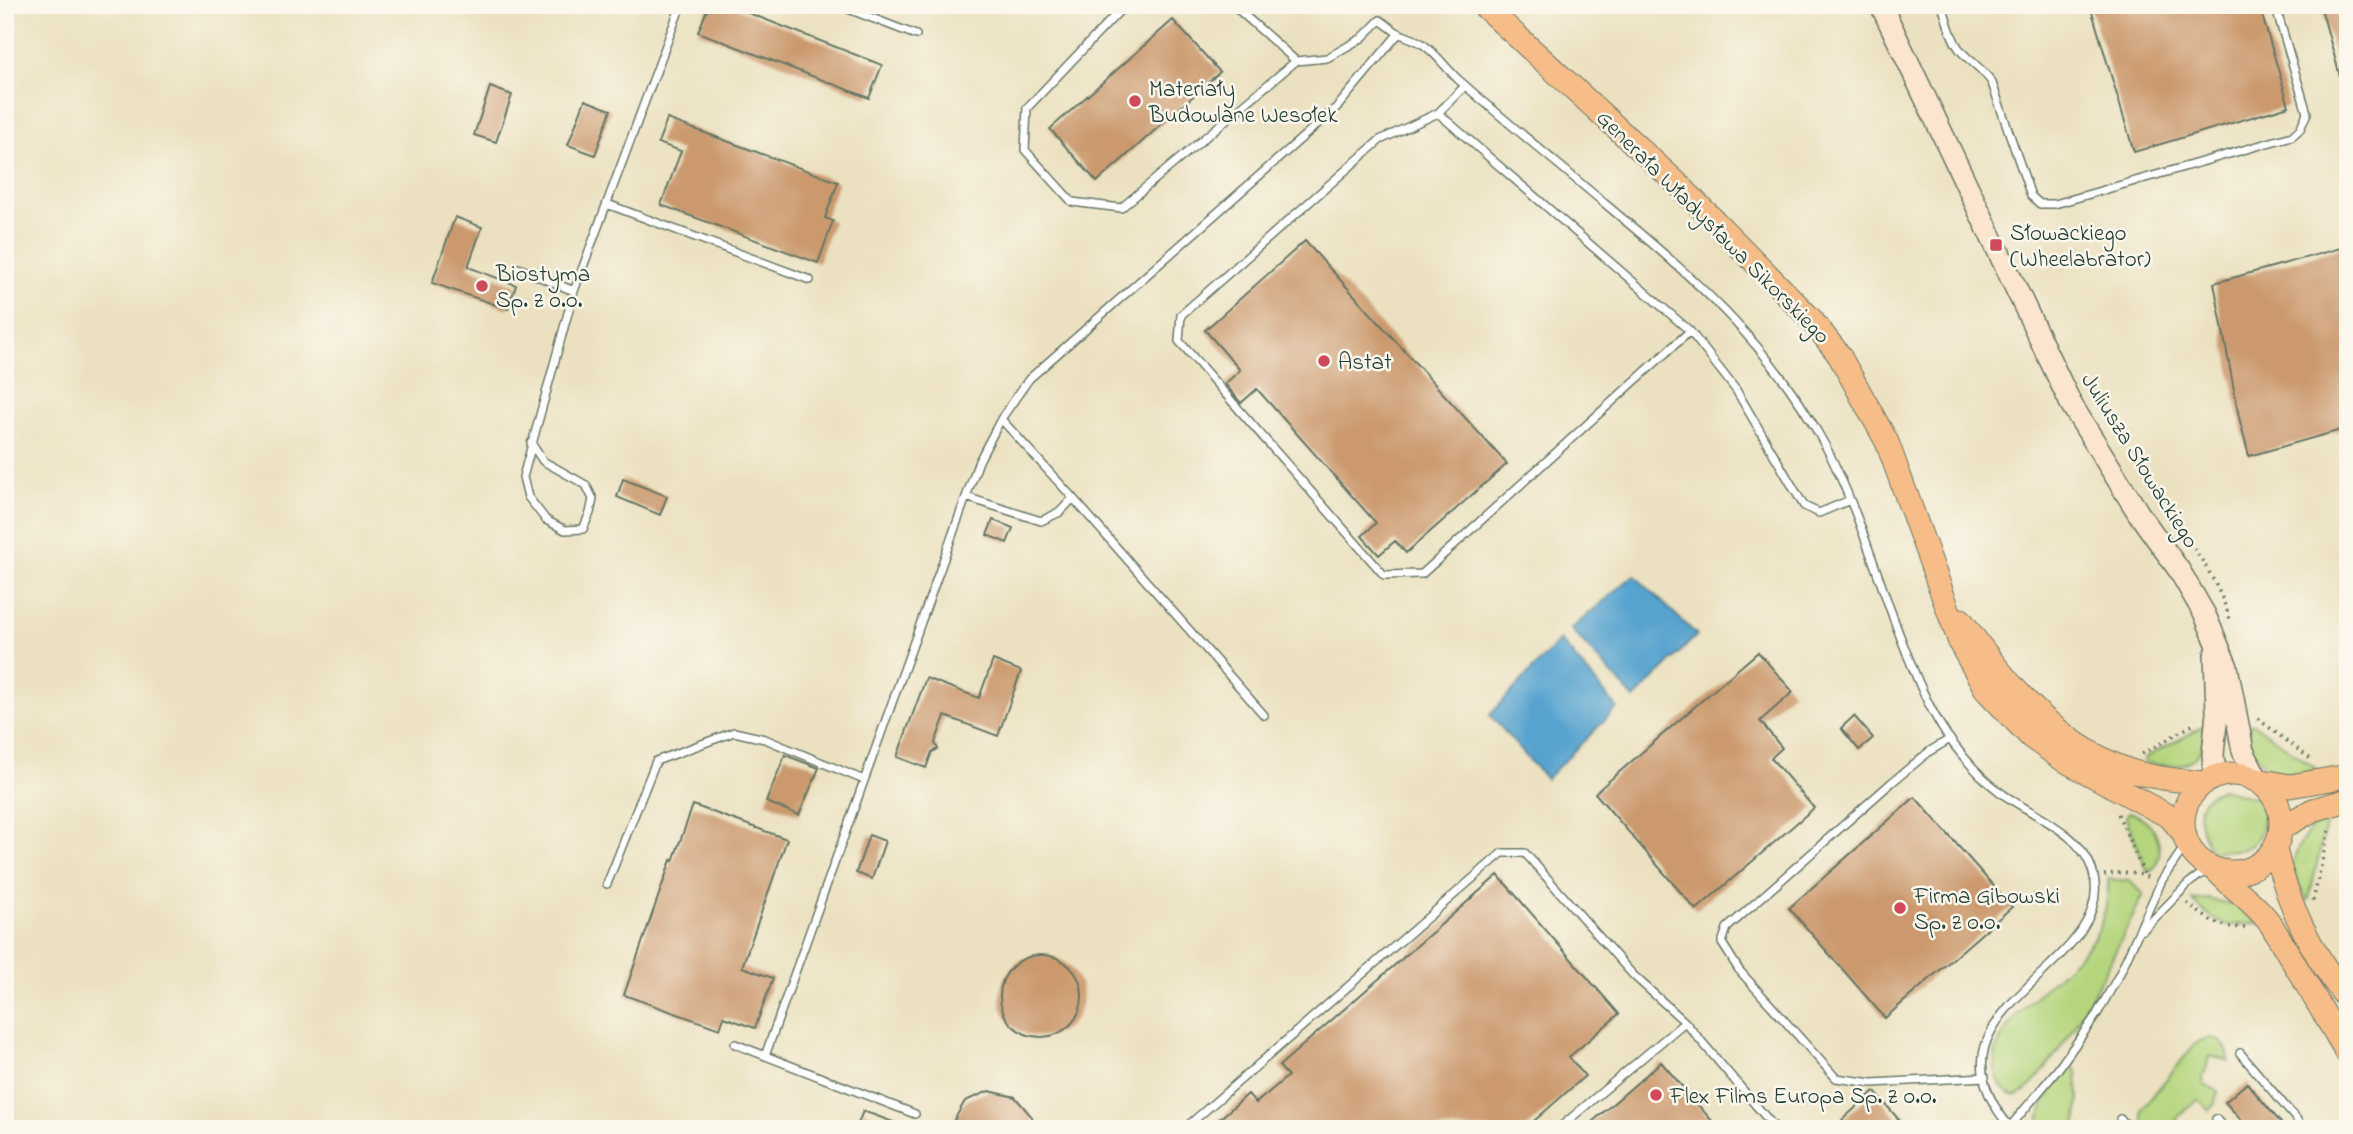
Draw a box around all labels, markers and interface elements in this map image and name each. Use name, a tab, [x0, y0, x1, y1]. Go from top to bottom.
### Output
place label: Materiały Budowlane Wesołek	[1148, 74, 1338, 133]
marker: Materiały Budowlane Wesołek	[1127, 93, 1143, 109]
street label: Generała Władysława Sikorskiego	[1586, 103, 1837, 354]
place label: Słowackiego (Wheelabrator)	[2010, 218, 2151, 277]
marker: Słowackiego (Wheelabrator)	[1988, 237, 2004, 253]
place label: Biostyma Sp. z o.o.	[495, 259, 590, 318]
marker: Biostyma Sp. z o.o.	[474, 278, 490, 294]
place label: Astat	[1338, 347, 1392, 380]
marker: Astat	[1316, 353, 1332, 369]
street label: Juliusza Słowackiego	[2071, 367, 2206, 556]
place label: Firma Gibowski Sp. z o.o.	[1913, 881, 2060, 940]
marker: Firma Gibowski Sp. z o.o.	[1892, 900, 1908, 916]
place label: Flex Films Europa Sp. z o.o.	[1669, 1081, 1937, 1114]
marker: Flex Films Europa Sp. z o.o.	[1648, 1087, 1664, 1103]

